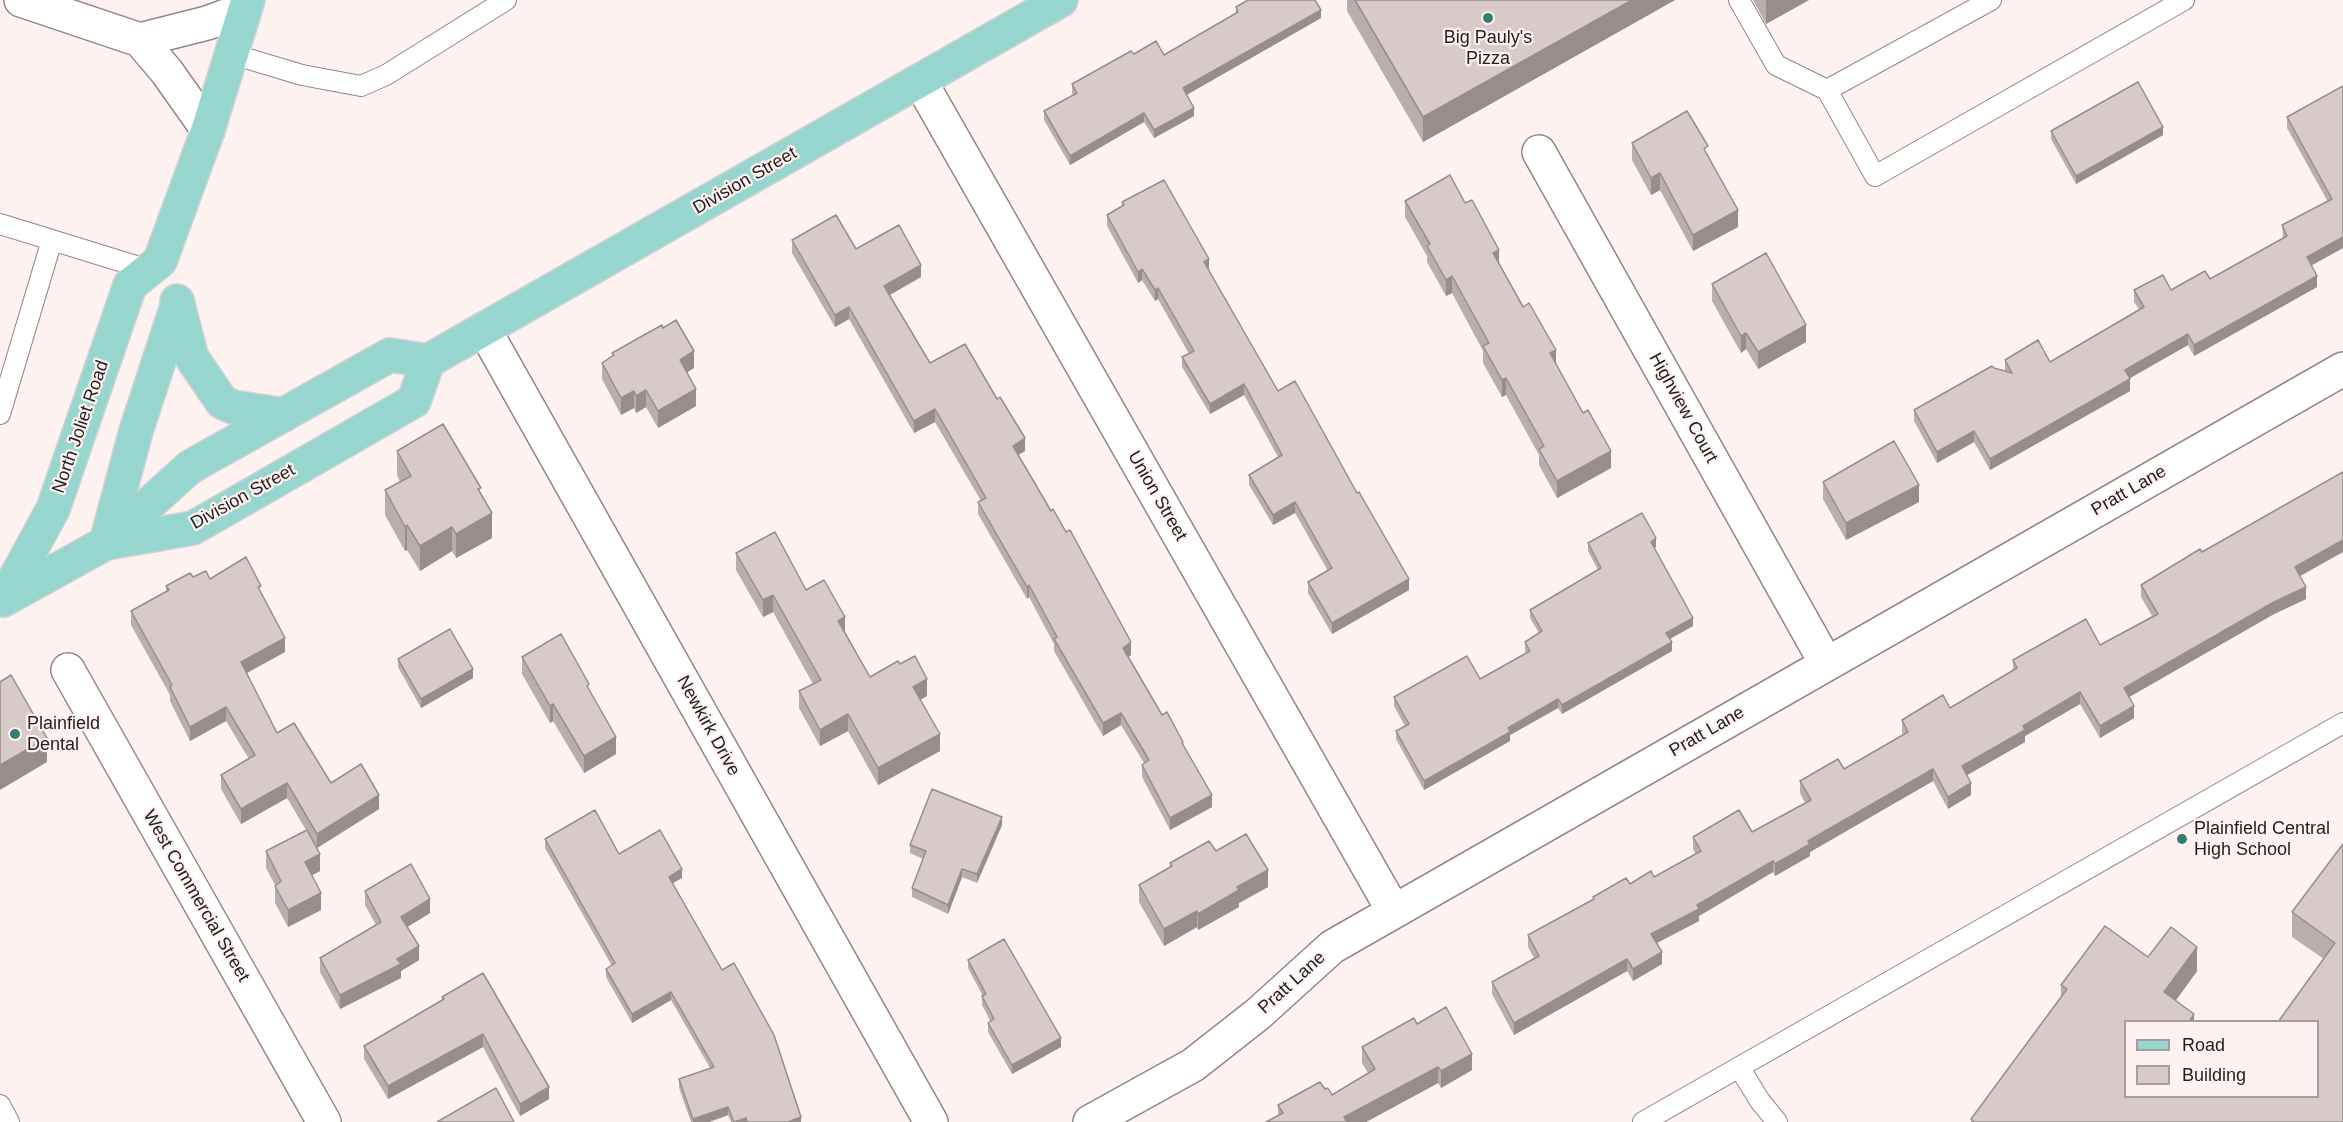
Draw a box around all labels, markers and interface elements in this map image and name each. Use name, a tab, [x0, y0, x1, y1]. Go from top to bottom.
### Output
marker: Big Pauly's Pizza	[1481, 11, 1495, 25]
place label: Big Pauly's Pizza	[1444, 27, 1532, 70]
street label: Division Street	[689, 143, 801, 219]
street label: Highview Court	[1644, 349, 1722, 467]
street label: North Joliet Road	[48, 358, 114, 496]
street label: Union Street	[1123, 447, 1191, 545]
street label: Division Street	[187, 459, 299, 535]
street label: Pratt Lane	[2088, 461, 2170, 521]
street label: Newkirk Drive	[672, 672, 744, 780]
street label: Pratt Lane	[1666, 702, 1748, 762]
place label: Plainfield Dental	[27, 713, 100, 756]
marker: Plainfield Dental	[8, 727, 22, 741]
street label: West Commercial Street	[138, 806, 254, 986]
place label: Plainfield Central High School	[2194, 818, 2330, 860]
marker: Plainfield Central High School	[2175, 832, 2189, 846]
street label: Pratt Lane	[1254, 947, 1330, 1019]
legend	[2124, 1020, 2319, 1098]
text: Road	[2182, 1035, 2225, 1055]
text: Building	[2182, 1065, 2246, 1085]

